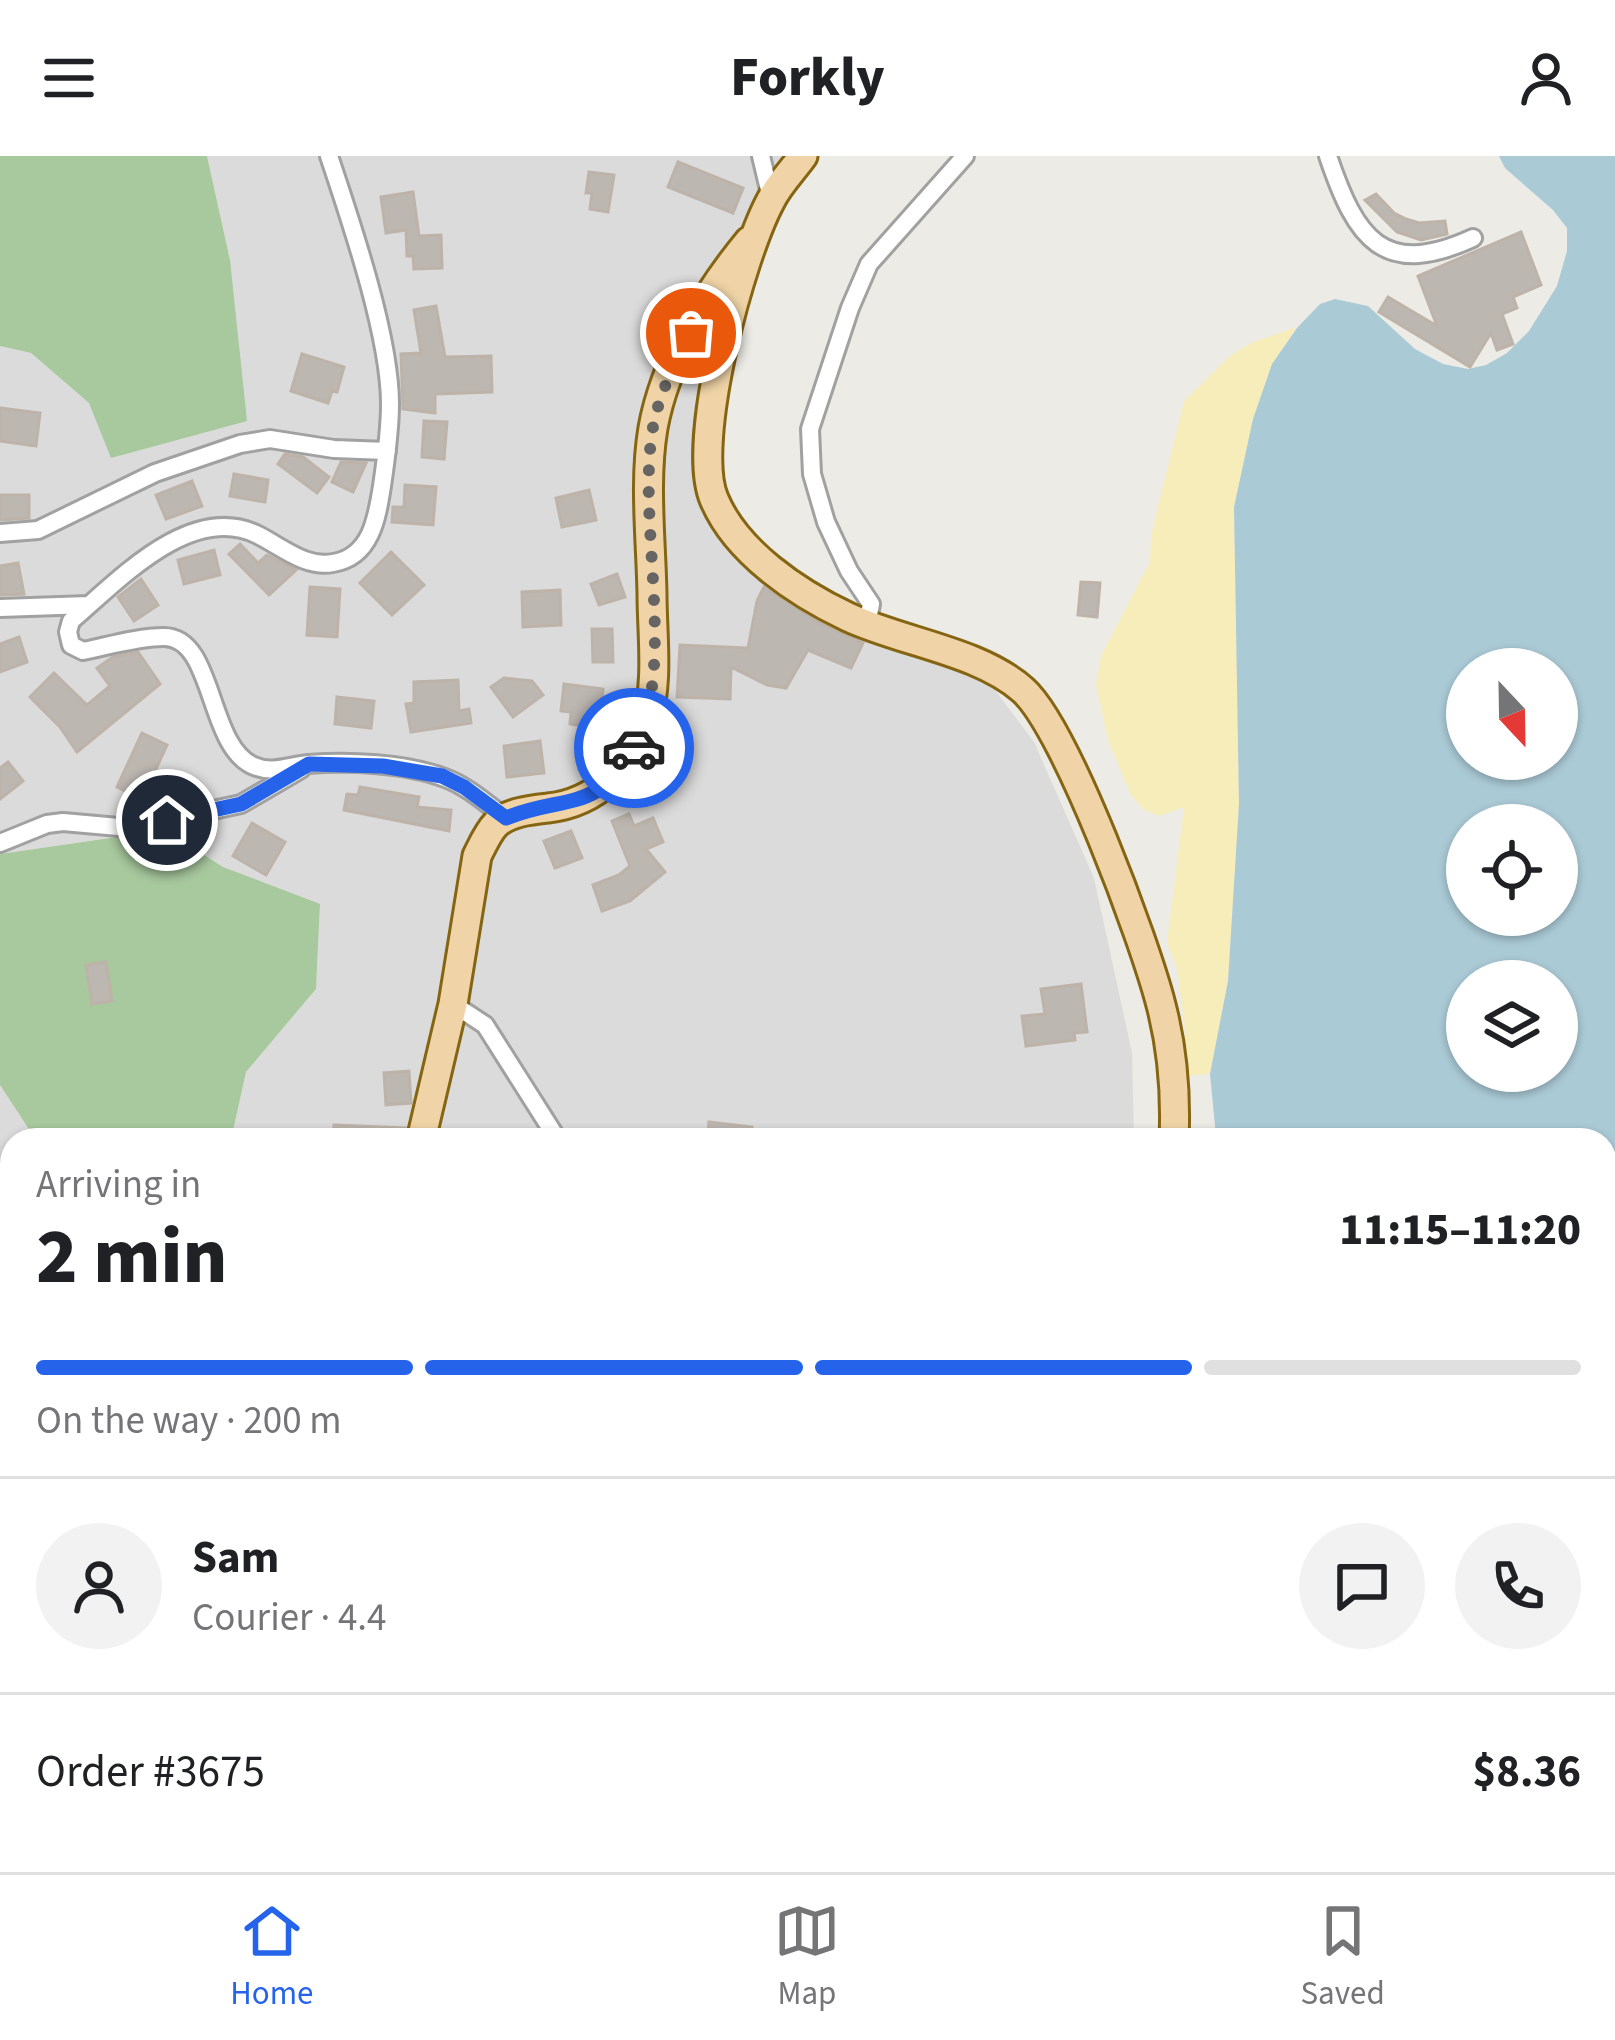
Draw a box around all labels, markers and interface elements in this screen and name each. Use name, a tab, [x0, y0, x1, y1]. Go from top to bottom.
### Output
text: Forkly	[730, 40, 885, 117]
icon: menu	[36, 45, 102, 111]
icon: person	[1513, 45, 1579, 111]
pin	[640, 282, 742, 384]
icon: bag	[658, 300, 724, 366]
north arrow	[1446, 648, 1578, 780]
map controls	[1446, 648, 1578, 1092]
courier	[574, 688, 694, 808]
icon: car	[601, 715, 667, 781]
pin	[116, 769, 218, 871]
icon: home	[134, 787, 200, 853]
button: locate	[1446, 804, 1578, 936]
button: layers	[1446, 960, 1578, 1092]
text: Arriving in	[36, 1157, 201, 1213]
text: 11:15–11:20	[1339, 1198, 1581, 1262]
text: 2 min	[36, 1202, 228, 1313]
text: On the way · 200 m	[36, 1393, 342, 1449]
button: person	[36, 1523, 162, 1649]
button: chat	[1299, 1523, 1425, 1649]
button: phone	[1455, 1523, 1581, 1649]
text: Sam	[192, 1526, 279, 1590]
text: Courier · 4.4	[192, 1590, 386, 1646]
text: Order #3675	[36, 1740, 265, 1804]
text: $8.36	[1472, 1740, 1581, 1804]
tab: Home	[230, 1898, 313, 2017]
tab: Map	[774, 1898, 840, 2017]
tab: Saved	[1300, 1898, 1385, 2017]

